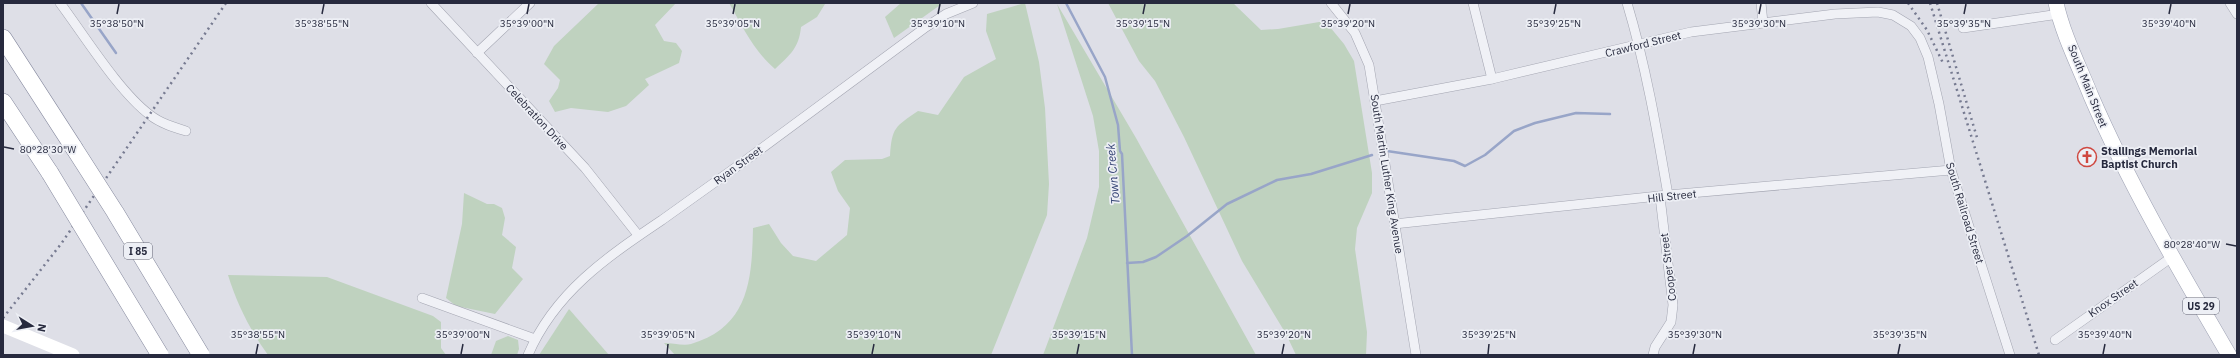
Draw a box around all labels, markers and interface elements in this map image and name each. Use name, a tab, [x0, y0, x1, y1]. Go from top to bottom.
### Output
text: 35°38'50"N	[90, 17, 144, 30]
text: 35°38'55"N	[295, 17, 349, 30]
text: 35°39'00"N	[500, 17, 554, 30]
text: 35°39'05"N	[706, 17, 760, 30]
text: 35°39'10"N	[911, 17, 965, 30]
text: 35°39'15"N	[1116, 17, 1170, 30]
text: 35°39'20"N	[1321, 17, 1375, 30]
text: 35°39'25"N	[1527, 17, 1581, 30]
text: 35°39'30"N	[1732, 17, 1786, 30]
text: 35°39'35"N	[1937, 17, 1991, 30]
text: 35°39'40"N	[2142, 17, 2196, 30]
street label: Crawford Street	[1604, 28, 1683, 60]
street label: South Main Street	[2065, 43, 2111, 130]
street label: Celebration Drive	[503, 81, 571, 153]
street label: South Martin Luther King Avenue	[1367, 93, 1407, 255]
street label: Ryan Street	[711, 142, 765, 187]
water label: Town Creek	[1102, 142, 1123, 205]
text: 80°28'30"W	[20, 143, 76, 156]
place label: Stallings Memorial Baptist Church	[2101, 144, 2198, 171]
church icon: Stallings Memorial Baptist Church	[2076, 146, 2098, 168]
street label: South Railroad Street	[1943, 161, 1987, 265]
street label: Hill Street	[1647, 186, 1697, 206]
street label: Cooper Street	[1657, 232, 1679, 302]
text: 80°28'40"W	[2164, 238, 2220, 251]
road number: I 85	[124, 243, 152, 259]
street label: Knox Street	[2085, 276, 2141, 320]
road number: US 29	[2183, 298, 2219, 314]
north arrow	[12, 306, 52, 346]
text: N	[34, 323, 49, 333]
text: 35°38'55"N	[231, 328, 285, 341]
text: 35°39'00"N	[436, 328, 490, 341]
text: 35°39'05"N	[641, 328, 695, 341]
text: 35°39'10"N	[847, 328, 901, 341]
text: 35°39'15"N	[1052, 328, 1106, 341]
text: 35°39'20"N	[1257, 328, 1311, 341]
text: 35°39'25"N	[1462, 328, 1516, 341]
text: 35°39'30"N	[1668, 328, 1722, 341]
text: 35°39'35"N	[1873, 328, 1927, 341]
text: 35°39'40"N	[2078, 328, 2132, 341]

